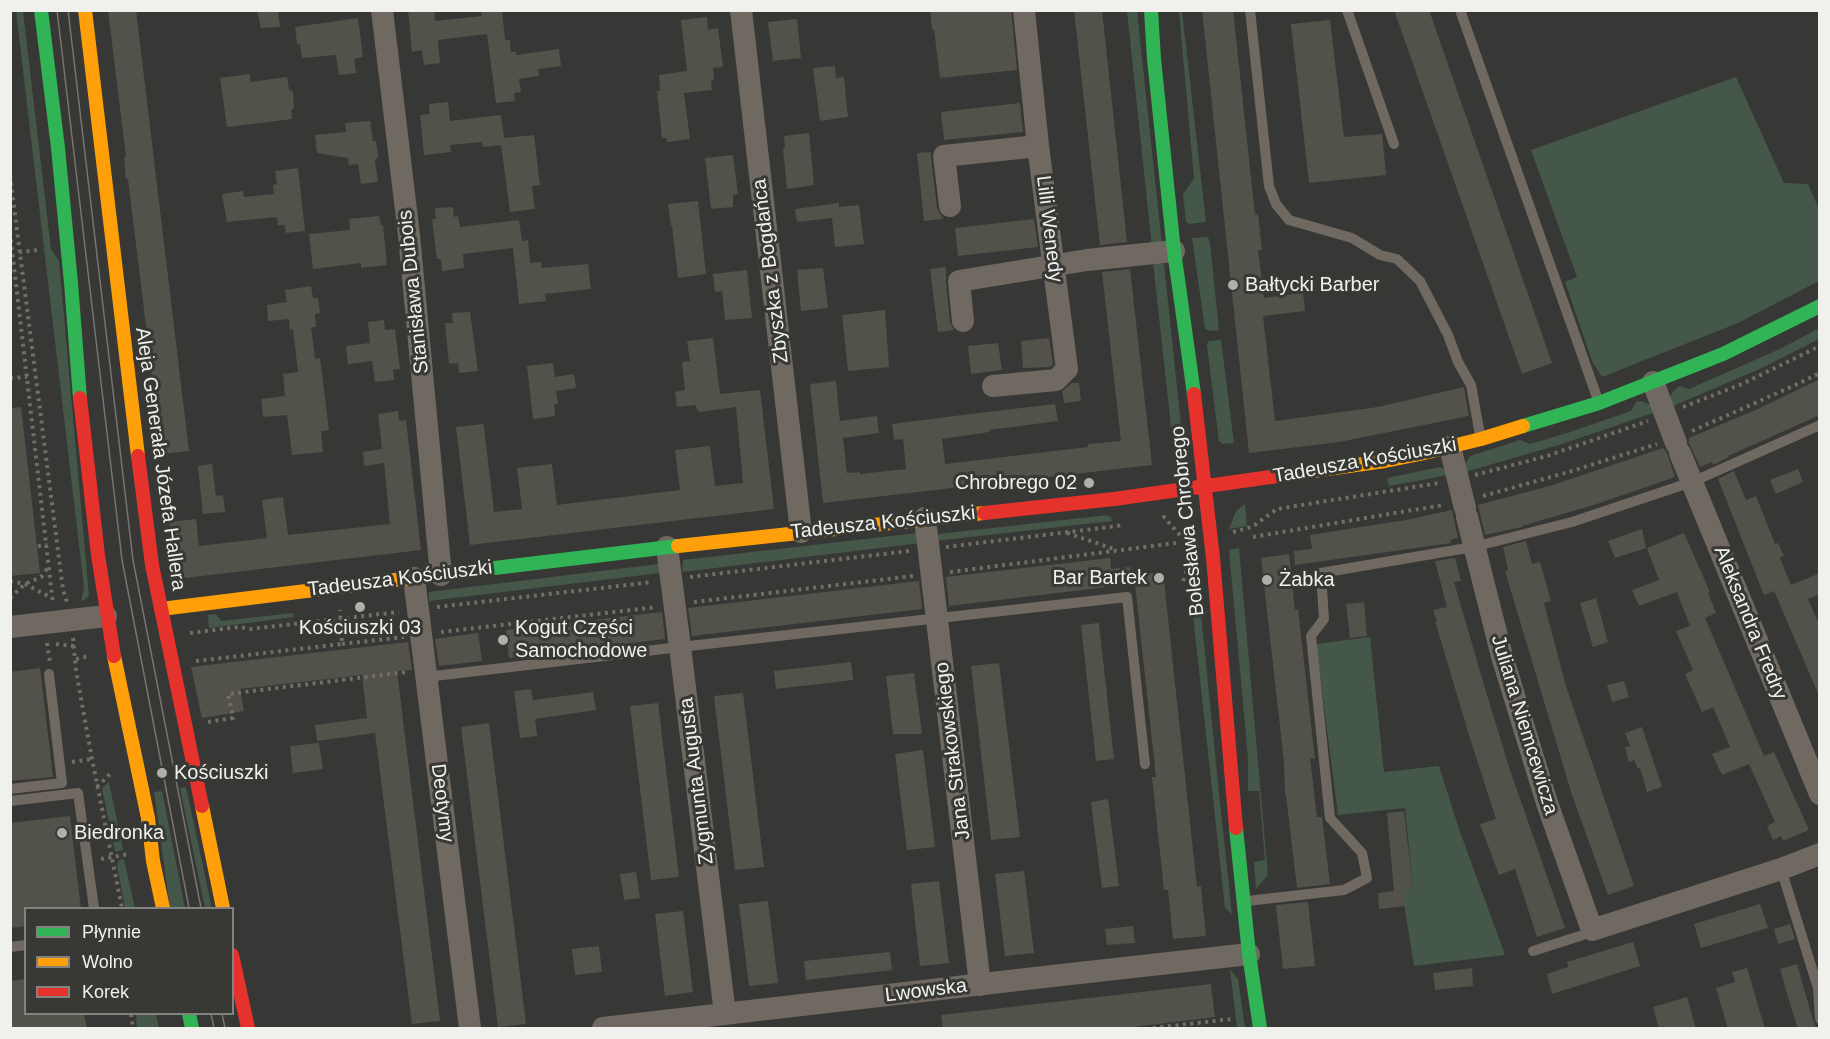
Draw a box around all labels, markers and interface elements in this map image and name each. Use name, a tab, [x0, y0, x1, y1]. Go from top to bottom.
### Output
street label: Lilli Wenedy	[1031, 174, 1067, 284]
street label: Zbyszka z Bogdańca	[748, 177, 794, 365]
street label: Stanisława Dubois	[393, 209, 435, 375]
place label: Bałtycki Barber	[1245, 273, 1379, 297]
marker: Bałtycki Barber	[1226, 278, 1240, 292]
street label: Aleja Generała Józefa Hallera	[130, 326, 190, 592]
street label: Bolesława Chrobrego	[1166, 425, 1210, 617]
street label: Tadeusza Kościuszki	[1272, 433, 1458, 489]
place label: Chrobrego 02	[955, 471, 1077, 495]
marker: Chrobrego 02	[1082, 476, 1096, 490]
street label: Tadeusza Kościuszki	[789, 501, 977, 545]
street label: Aleksandra Fredry	[1708, 543, 1792, 703]
street label: Tadeusza Kościuszki	[306, 556, 494, 602]
place label: Bar Bartek	[1053, 566, 1147, 590]
place label: Żabka	[1279, 568, 1335, 592]
marker: Bar Bartek	[1152, 571, 1166, 585]
marker: Żabka	[1260, 573, 1274, 587]
marker: Kościuszki 03	[353, 600, 367, 614]
place label: Kościuszki 03	[299, 616, 421, 640]
place label: Kogut Części Samochodowe	[515, 616, 647, 663]
street label: Juliana Niemcewicza	[1485, 632, 1563, 818]
marker: Kogut Części Samochodowe	[496, 633, 510, 647]
street label: Jana Strakowskiego	[930, 661, 976, 841]
street label: Zygmunta Augusta	[675, 696, 719, 866]
place label: Kościuszki	[174, 761, 268, 785]
street label: Deotymy	[425, 762, 459, 844]
marker: Kościuszki	[155, 766, 169, 780]
place label: Biedronka	[74, 821, 164, 845]
marker: Biedronka	[55, 826, 69, 840]
legend	[24, 907, 234, 1015]
text: Płynnie	[82, 922, 141, 942]
text: Wolno	[82, 952, 133, 972]
street label: Lwowska	[884, 974, 968, 1008]
text: Korek	[82, 982, 129, 1002]

